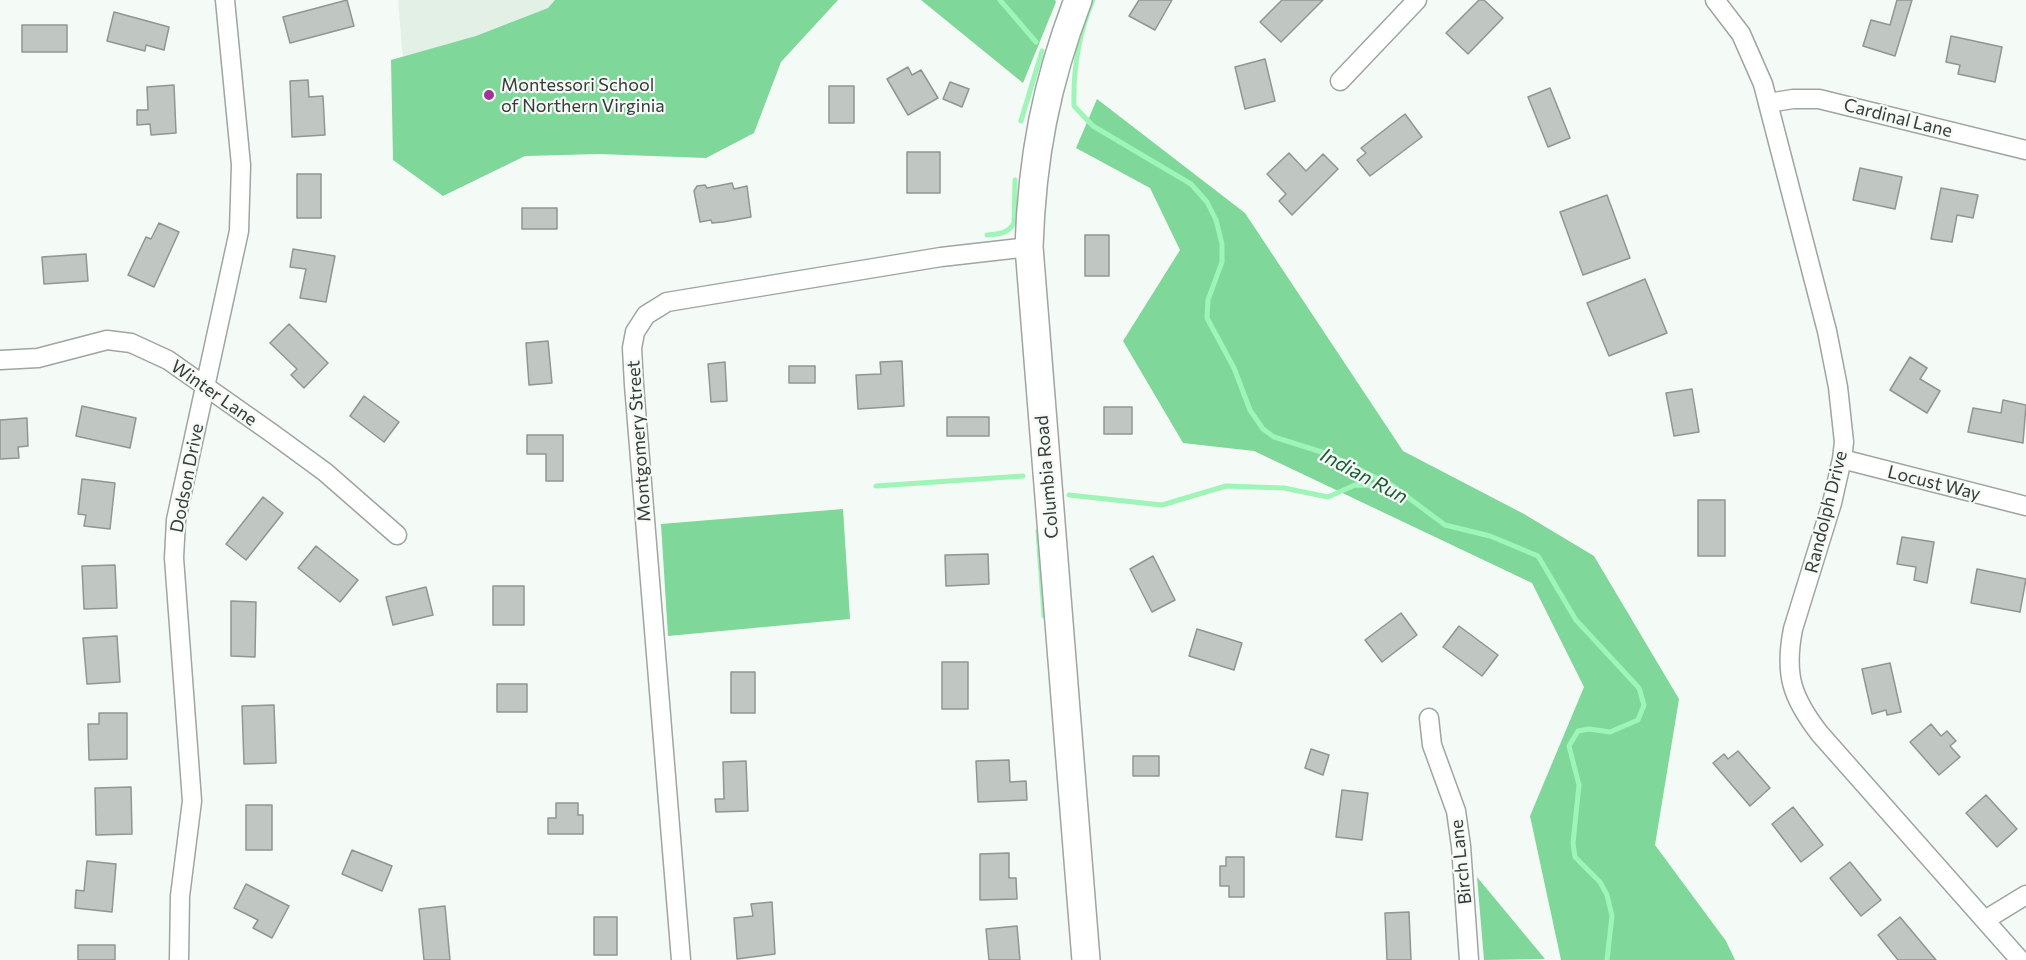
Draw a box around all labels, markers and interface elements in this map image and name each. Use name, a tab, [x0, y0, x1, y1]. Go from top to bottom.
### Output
place label: Montessori School of Northern Virginia	[501, 74, 665, 116]
marker: Montessori School of Northern Virginia	[482, 88, 496, 102]
street label: Cardinal Lane	[1842, 94, 1954, 142]
street label: Winter Lane	[167, 355, 261, 431]
street label: Montgomery Street	[623, 359, 655, 523]
street label: Columbia Road	[1031, 415, 1063, 539]
street label: Dodson Drive	[166, 422, 208, 534]
water label: Indian Run	[1316, 443, 1412, 509]
street label: Randolph Drive	[1800, 449, 1852, 575]
street label: Locust Way	[1885, 461, 1983, 505]
street label: Birch Lane	[1446, 818, 1476, 906]

